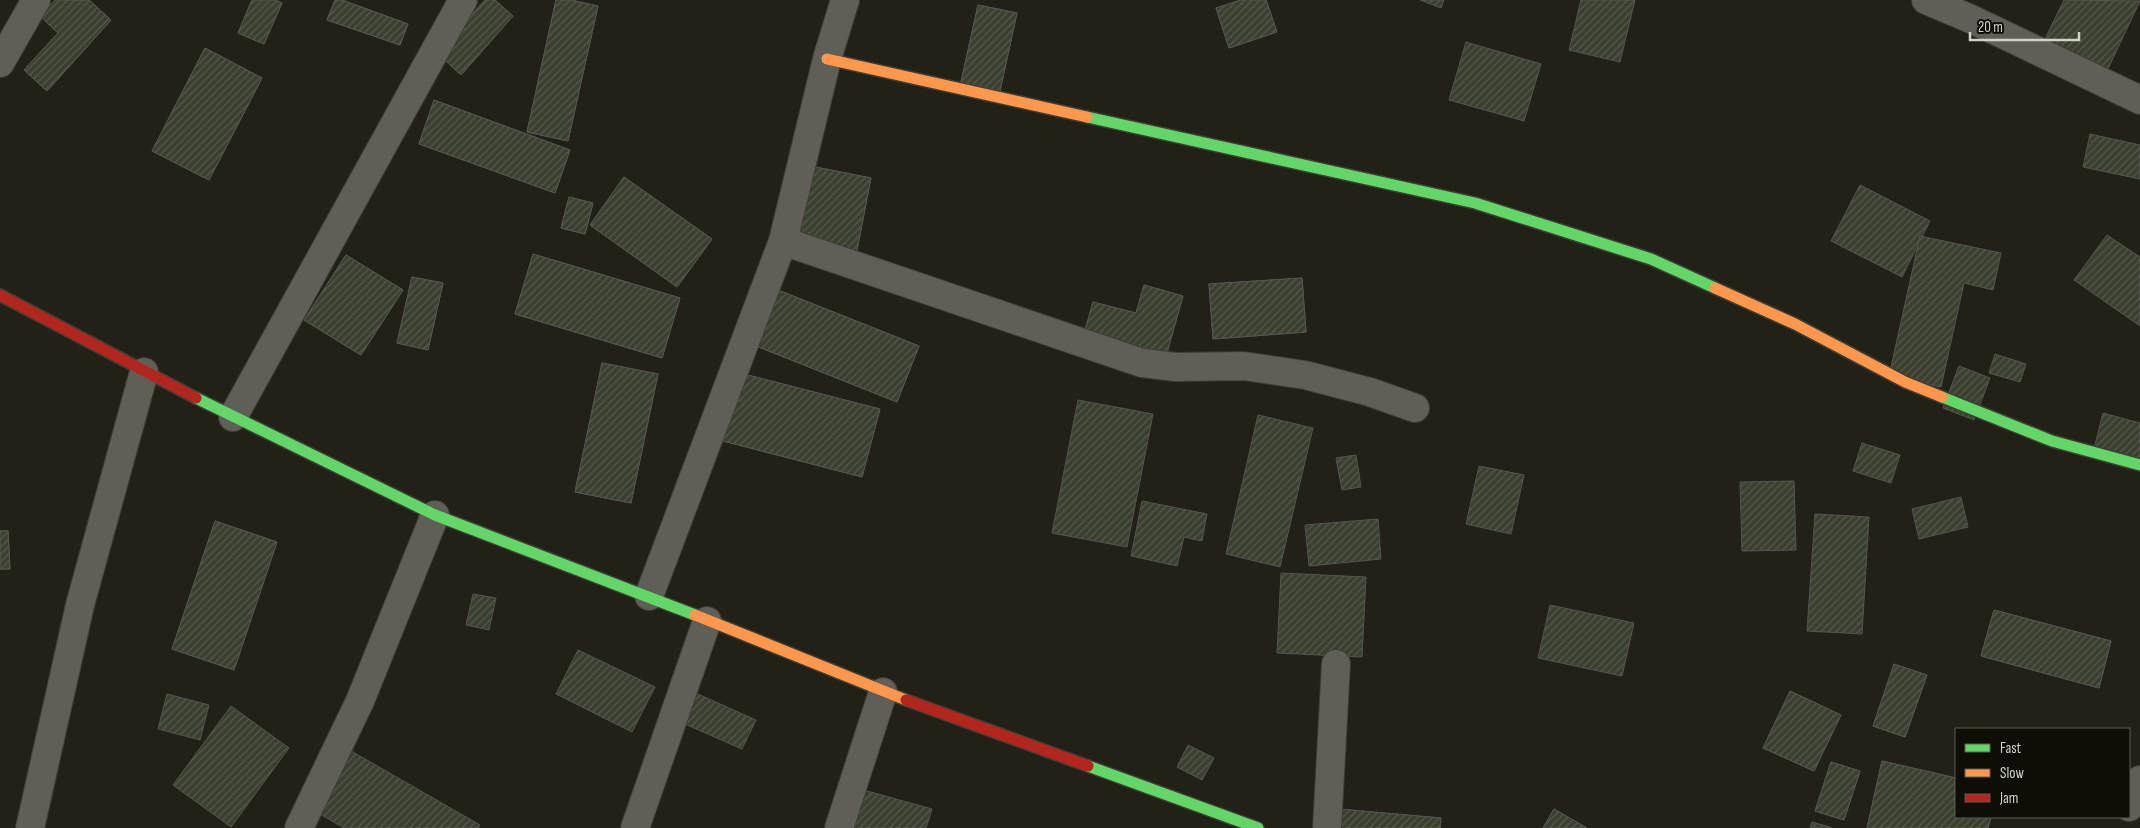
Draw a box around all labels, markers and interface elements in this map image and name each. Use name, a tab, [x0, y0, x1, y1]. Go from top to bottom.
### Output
scale bar	[1970, 10, 2079, 42]
text: 20 m	[1978, 18, 2003, 37]
legend	[1955, 728, 2130, 818]
text: Fast	[2000, 739, 2022, 758]
text: Slow	[2000, 764, 2024, 783]
text: Jam	[1999, 789, 2018, 808]

